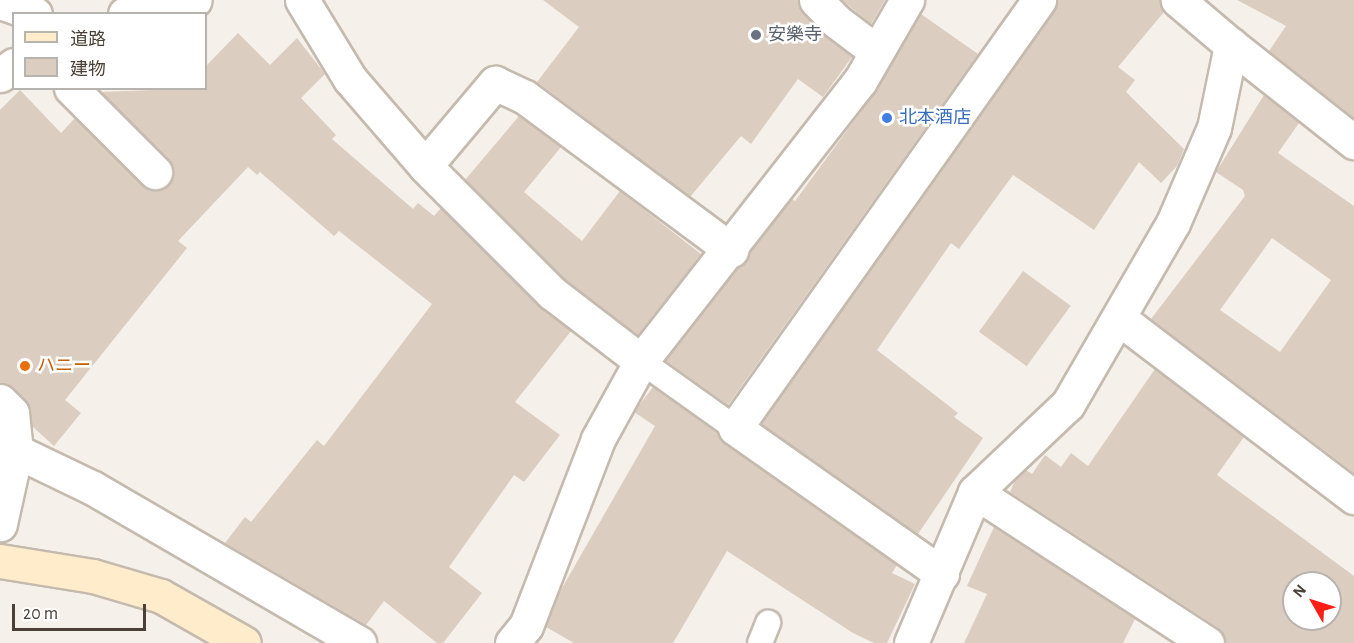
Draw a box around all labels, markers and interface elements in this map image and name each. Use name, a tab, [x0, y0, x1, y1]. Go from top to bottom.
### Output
legend	[12, 12, 207, 90]
place label: 安樂寺	[768, 24, 822, 46]
marker: 安樂寺	[749, 28, 763, 42]
text: 道路	[70, 31, 106, 49]
text: 建物	[70, 61, 106, 79]
place label: 北本酒店	[899, 107, 971, 129]
marker: 北本酒店	[880, 111, 894, 125]
place label: ハニー	[37, 355, 91, 377]
marker: ハニー	[18, 359, 32, 373]
north arrow	[1282, 571, 1342, 631]
text: N	[1290, 582, 1309, 600]
scale bar	[15, 592, 148, 630]
text: 20 m	[23, 605, 58, 623]

